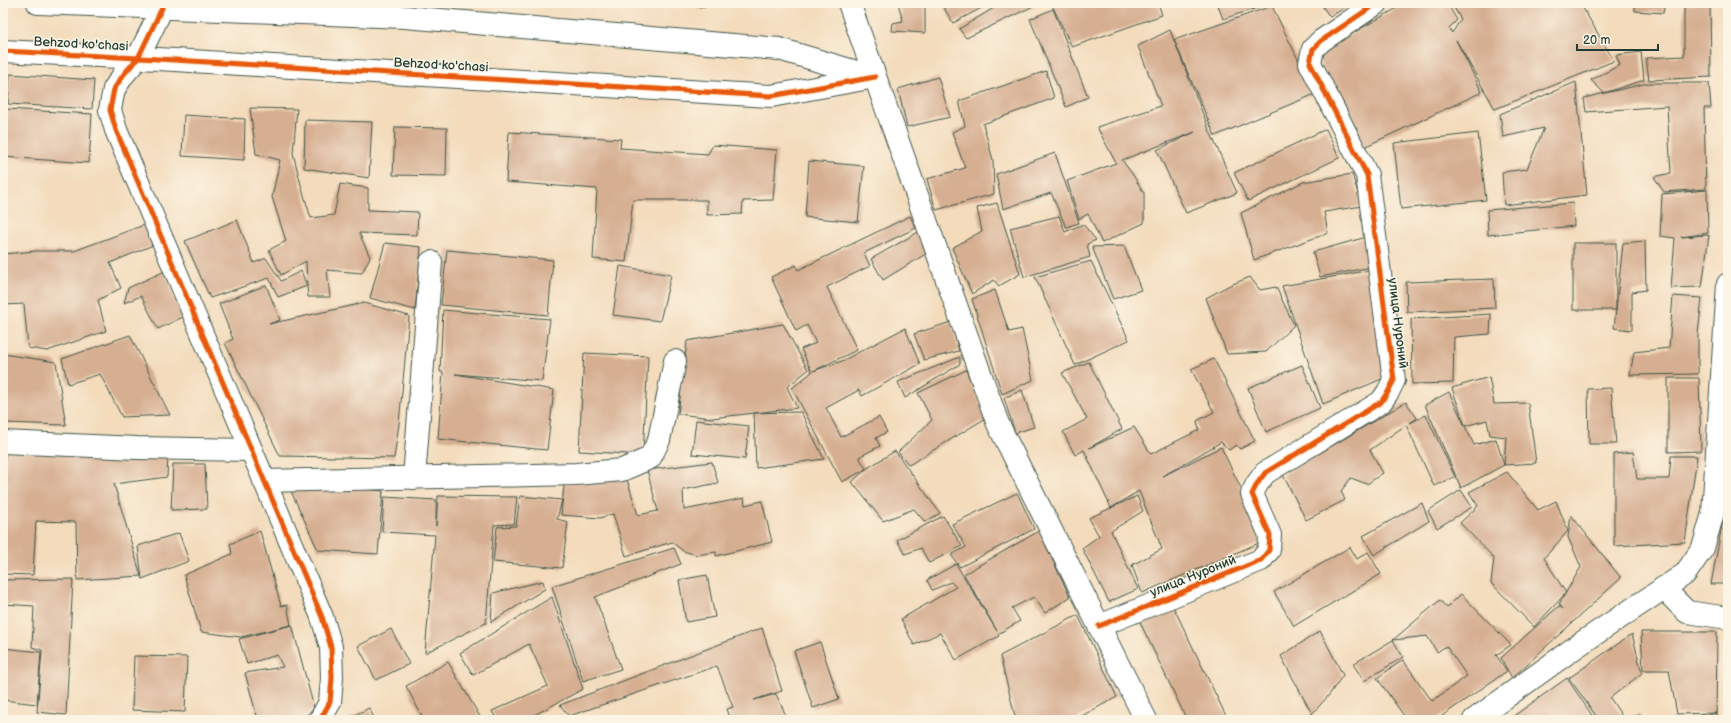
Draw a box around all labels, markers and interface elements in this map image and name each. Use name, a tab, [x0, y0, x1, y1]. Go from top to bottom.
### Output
scale bar	[1577, 26, 1658, 52]
text: 20 m	[1583, 33, 1610, 48]
street label: Behzod ko'chasi	[33, 34, 129, 54]
street label: Behzod ko'chasi	[393, 55, 489, 75]
street label: улица Нуроний	[1384, 277, 1412, 369]
street label: улица Нуроний	[1148, 551, 1238, 601]

